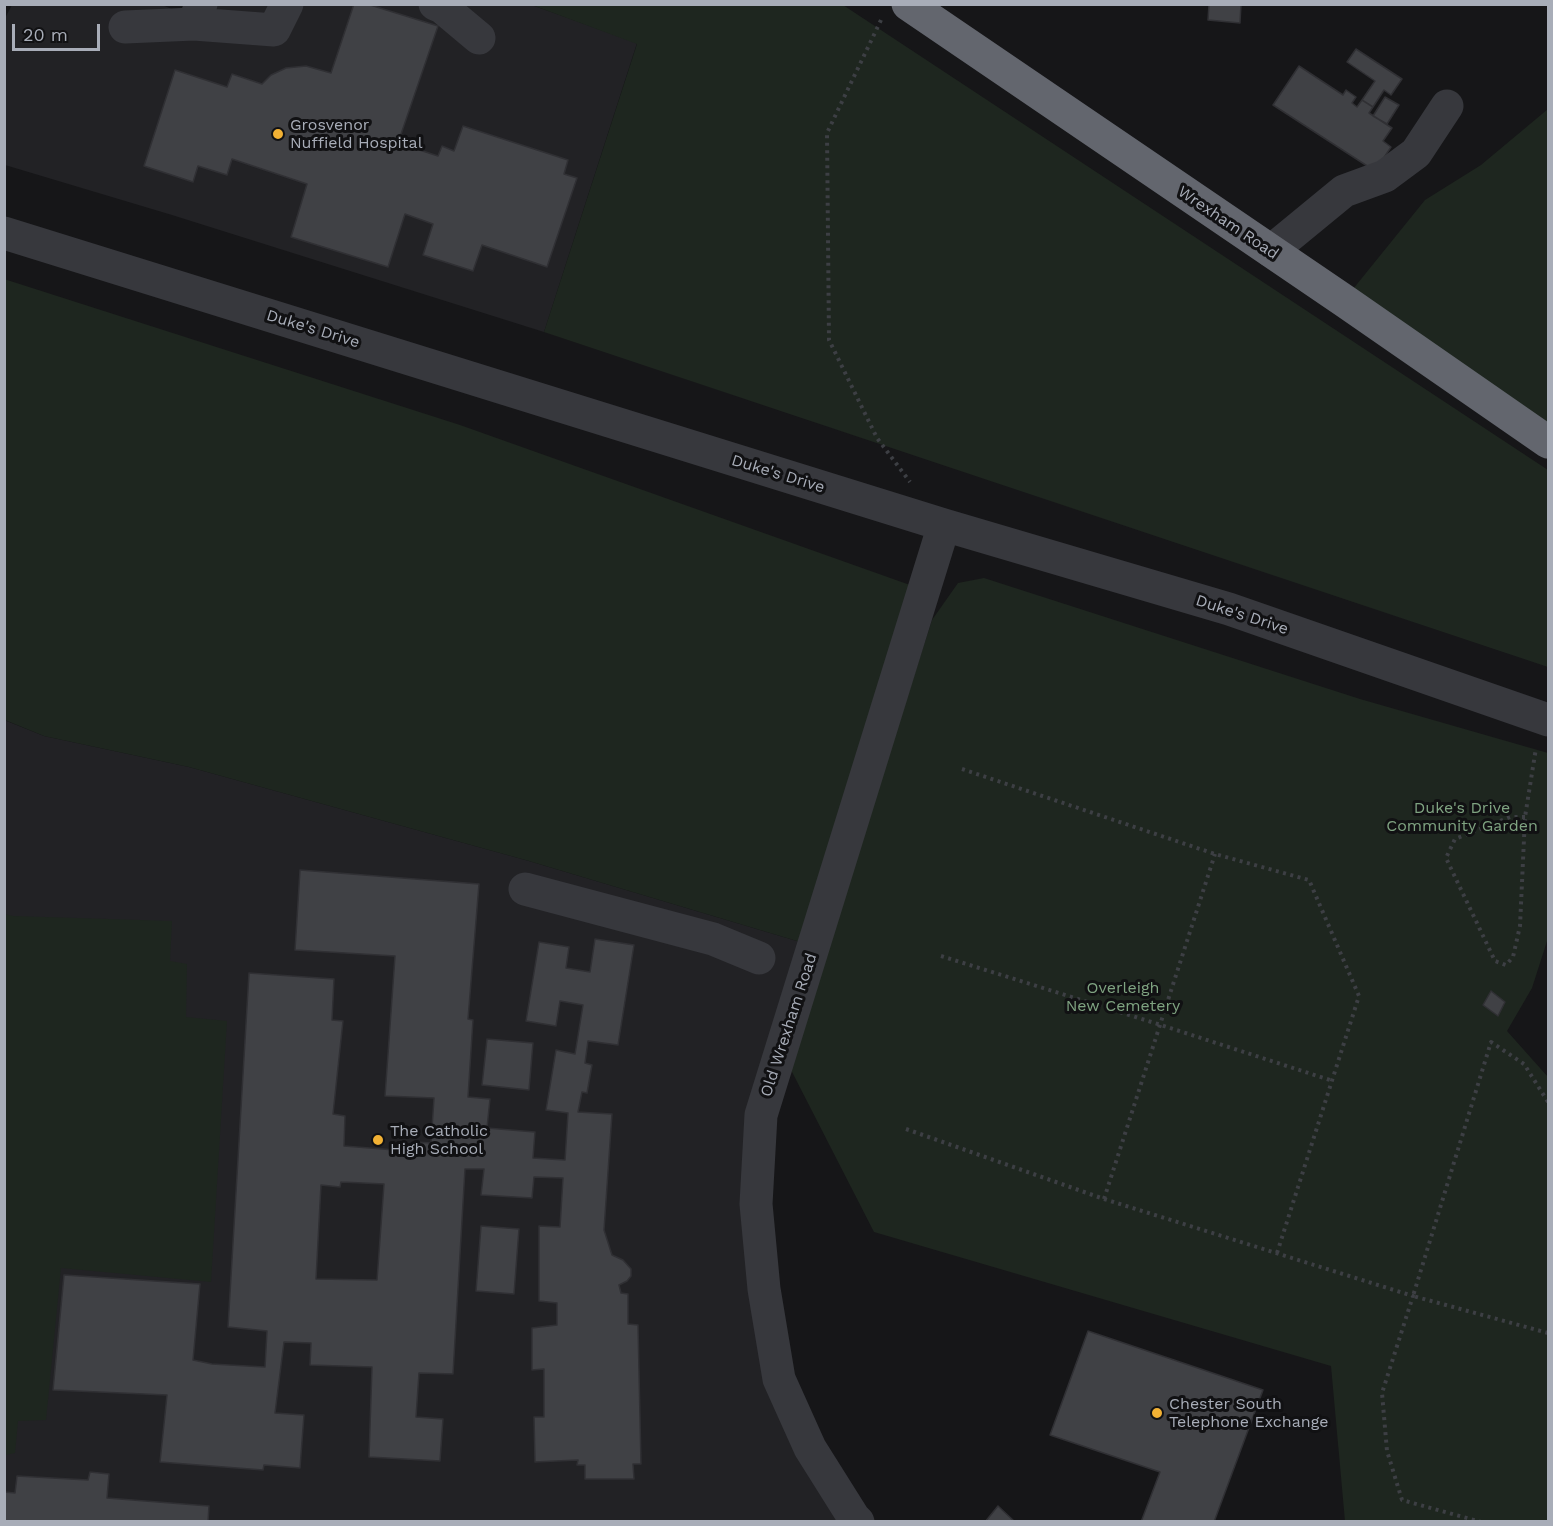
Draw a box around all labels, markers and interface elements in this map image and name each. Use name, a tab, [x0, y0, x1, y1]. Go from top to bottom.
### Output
scale bar	[15, 12, 104, 50]
text: 20 m	[23, 24, 68, 45]
place label: Grosvenor Nuffield Hospital	[290, 115, 423, 153]
marker: Grosvenor Nuffield Hospital	[271, 127, 285, 141]
street label: Wrexham Road	[1174, 182, 1282, 264]
street label: Duke's Drive	[264, 306, 362, 352]
street label: Duke's Drive	[729, 451, 827, 497]
street label: Duke's Drive	[1193, 591, 1291, 639]
park label: Duke's Drive Community Garden	[1386, 798, 1538, 836]
street label: Old Wrexham Road	[757, 951, 821, 1099]
park label: Overleigh New Cemetery	[1066, 978, 1180, 1016]
place label: The Catholic High School	[390, 1121, 488, 1159]
marker: The Catholic High School	[371, 1133, 385, 1147]
place label: Chester South Telephone Exchange	[1169, 1394, 1328, 1432]
marker: Chester South Telephone Exchange	[1150, 1406, 1164, 1420]

